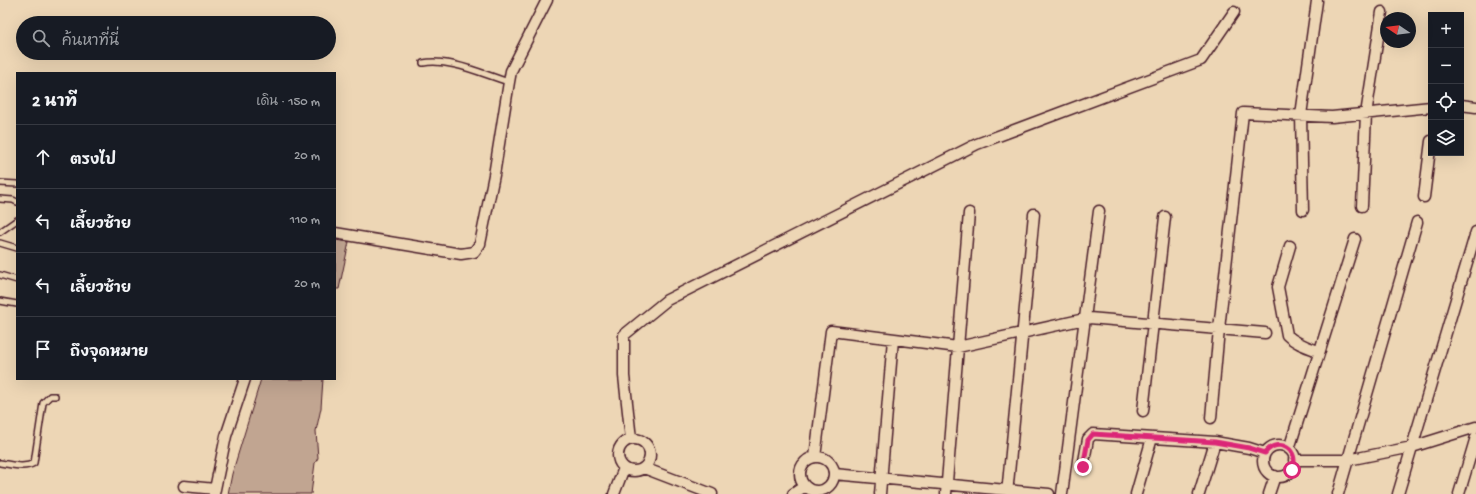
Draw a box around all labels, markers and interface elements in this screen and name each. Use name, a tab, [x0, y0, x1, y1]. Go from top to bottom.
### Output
north arrow	[1380, 12, 1416, 48]
map controls	[1428, 12, 1464, 156]
button: +	[1428, 12, 1464, 48]
search box	[16, 16, 336, 60]
icon: search	[30, 27, 52, 49]
text: ค้นหาที่นี่	[62, 33, 119, 51]
button: −	[1428, 48, 1464, 84]
button: locate	[1428, 84, 1464, 120]
text: 2 นาที	[32, 93, 77, 113]
text: เดิน · 150 m	[256, 95, 320, 110]
button: layers	[1428, 120, 1464, 156]
icon: ahead	[32, 146, 54, 168]
text: 20 m	[294, 149, 320, 164]
text: ตรงไป	[70, 152, 116, 170]
icon: left	[32, 210, 54, 232]
text: 110 m	[290, 213, 320, 228]
text: เลี้ยวซ้าย	[70, 216, 131, 234]
icon: left	[32, 274, 54, 296]
text: 20 m	[294, 277, 320, 292]
text: เลี้ยวซ้าย	[70, 280, 131, 298]
icon: arrive	[32, 338, 54, 360]
text: ถึงจุดหมาย	[70, 344, 148, 362]
route end	[1074, 458, 1092, 476]
route start	[1283, 461, 1301, 479]

